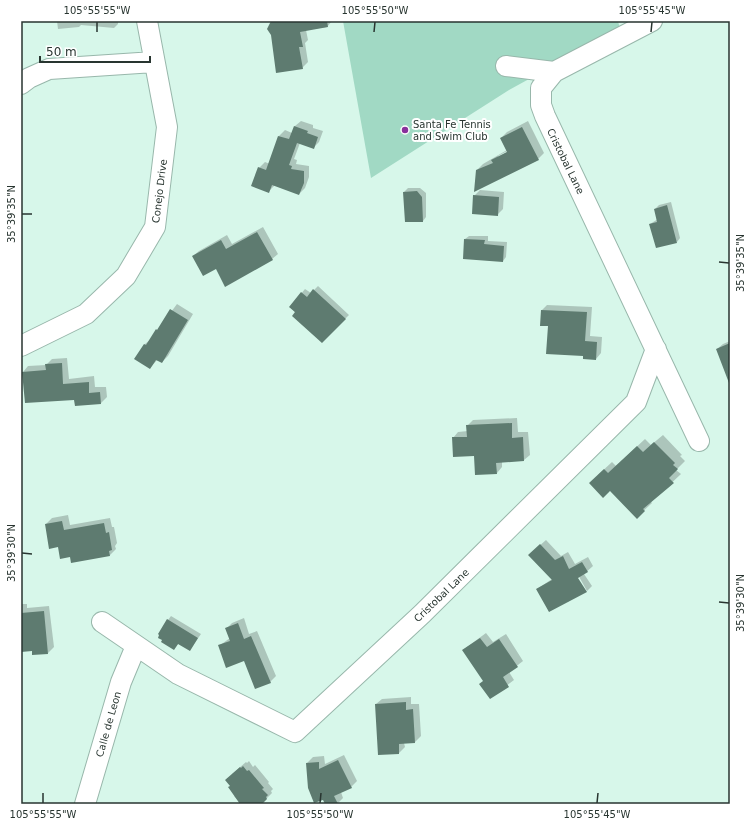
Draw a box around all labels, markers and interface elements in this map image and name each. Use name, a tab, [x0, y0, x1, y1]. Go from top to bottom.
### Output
text: 105°55'55"W	[64, 5, 130, 16]
text: 105°55'50"W	[342, 5, 408, 16]
text: 105°55'45"W	[619, 5, 685, 16]
scale bar	[40, 38, 150, 64]
text: 50 m	[46, 45, 77, 59]
place label: Santa Fe Tennis and Swim Club	[413, 119, 491, 142]
marker: Santa Fe Tennis and Swim Club	[400, 125, 410, 135]
street label: Cristobal Lane	[545, 127, 586, 196]
street label: Conejo Drive	[150, 158, 169, 224]
text: 35°39'35"N	[6, 185, 17, 243]
text: 35°39'35"N	[735, 234, 746, 292]
text: 35°39'30"N	[6, 524, 17, 582]
street label: Cristobal Lane	[412, 566, 471, 624]
text: 35°39'30"N	[735, 574, 746, 632]
street label: Calle de Leon	[94, 690, 123, 758]
text: 105°55'55"W	[10, 809, 76, 820]
text: 105°55'50"W	[287, 809, 353, 820]
text: 105°55'45"W	[564, 809, 630, 820]

